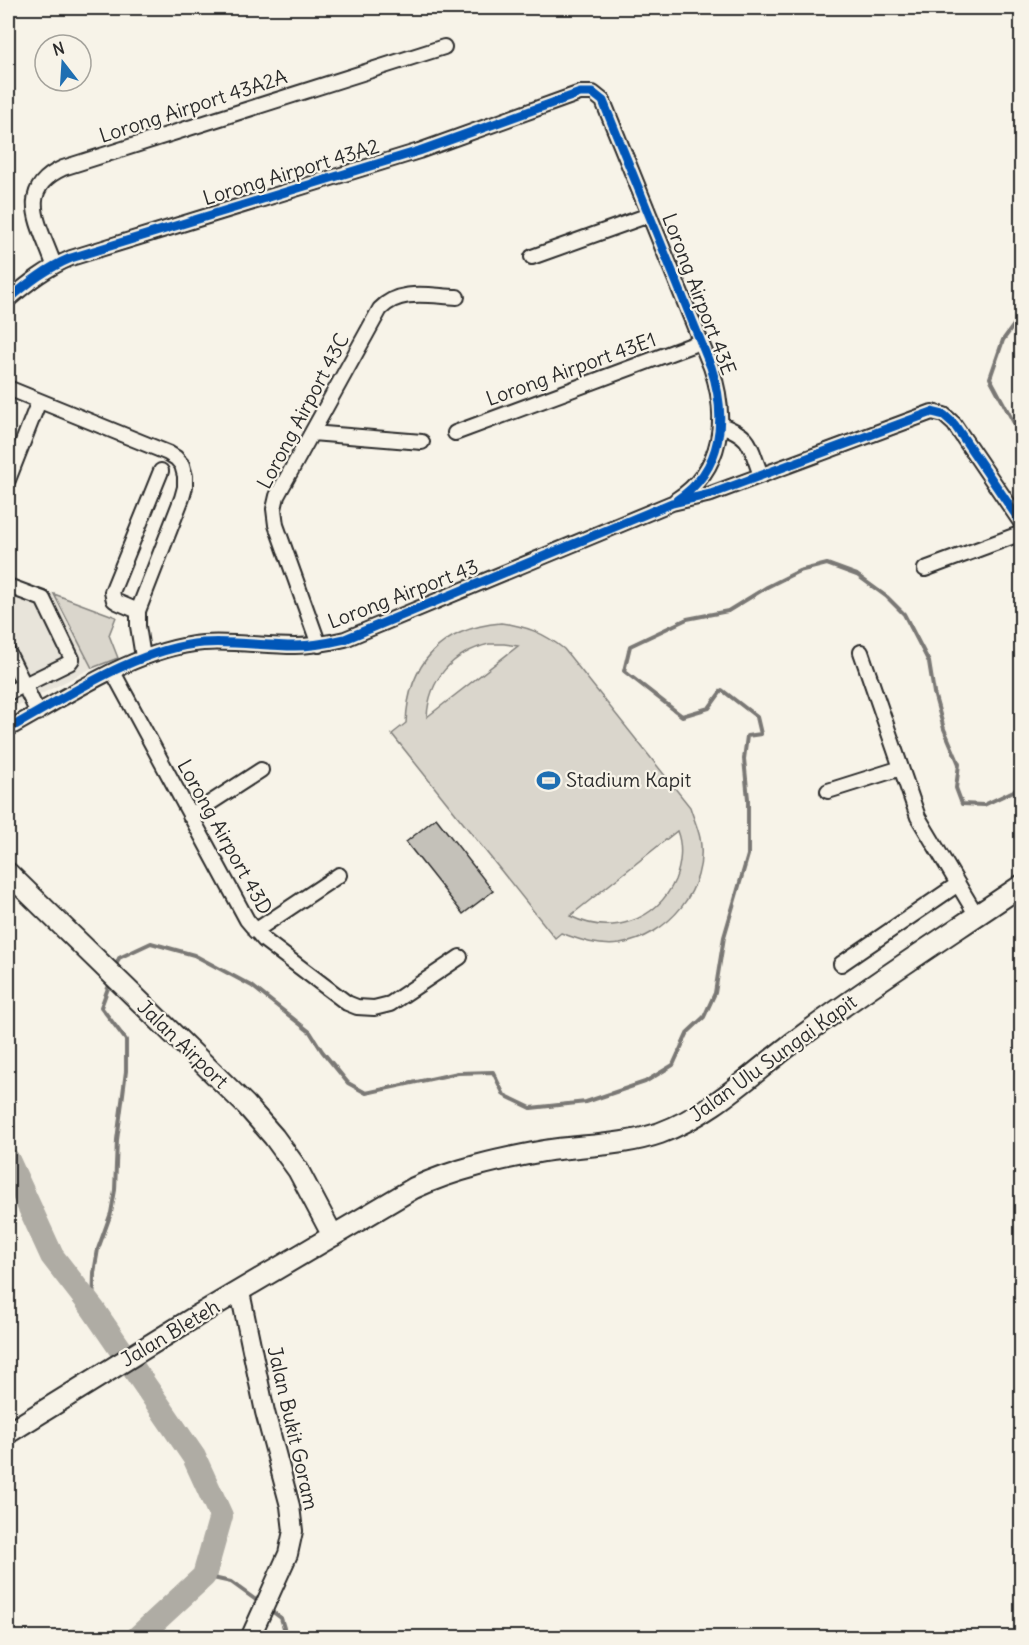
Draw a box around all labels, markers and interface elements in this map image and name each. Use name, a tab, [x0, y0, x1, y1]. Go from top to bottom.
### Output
north arrow	[33, 33, 93, 93]
text: N	[50, 37, 67, 60]
street label: Lorong Airport 43A2A	[96, 63, 290, 148]
street label: Lorong Airport 43A2	[200, 133, 382, 210]
street label: Lorong Airport 43E	[657, 209, 742, 378]
street label: Lorong Airport 43E1	[482, 326, 659, 411]
street label: Lorong Airport 43C	[251, 329, 354, 493]
street label: Lorong Airport 43	[324, 553, 482, 634]
street label: Lorong Airport 43D	[172, 755, 278, 919]
sports icon: Stadium Kapit	[535, 767, 561, 793]
place label: Stadium Kapit	[566, 767, 692, 792]
street label: Jalan Ulu Sungai Kapit	[684, 988, 861, 1127]
street label: Jalan Airport	[133, 994, 234, 1093]
street label: Jalan Bleteh	[116, 1293, 224, 1372]
street label: Jalan Bukit Goram	[262, 1344, 324, 1512]

